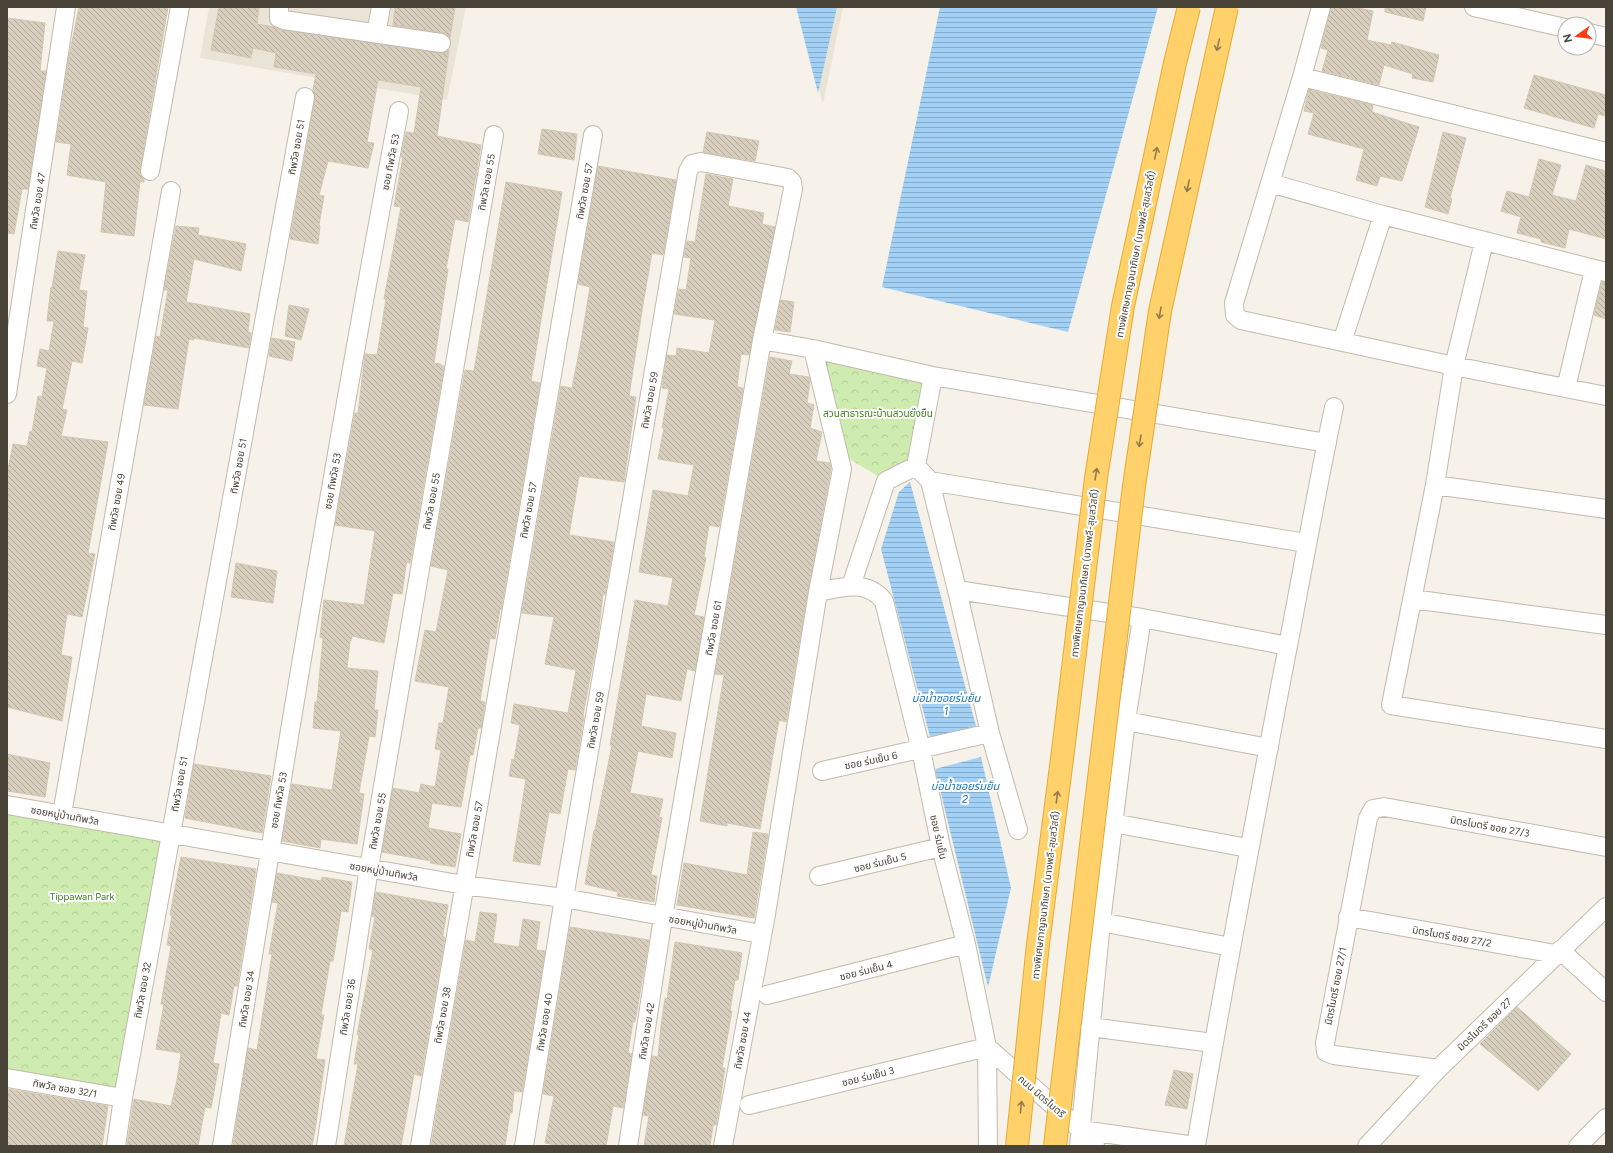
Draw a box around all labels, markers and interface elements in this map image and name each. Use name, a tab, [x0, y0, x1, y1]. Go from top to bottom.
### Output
north arrow	[1557, 16, 1597, 56]
text: N	[1560, 33, 1575, 44]
one-way arrow	[1214, 38, 1222, 51]
street label: ทิพวัล ซอย 51	[285, 119, 308, 176]
street label: ซอย ทิพวัล 53	[379, 133, 402, 191]
one-way arrow	[1152, 147, 1160, 160]
street label: ทิพวัล ซอย 55	[475, 152, 498, 211]
street label: ทิพวัล ซอย 57	[573, 161, 596, 220]
street label: ทางพิเศษกาญจนาภิเษก (บางพลี-สุขสวัสดิ์)	[1113, 170, 1158, 339]
street label: ทิพวัล ซอย 47	[27, 171, 49, 230]
one-way arrow	[1183, 179, 1191, 192]
one-way arrow	[1156, 306, 1164, 319]
street label: ทิพวัล ซอย 59	[638, 370, 661, 429]
park label: สวนสาธารณะบ้านสวนยั่งยืน	[823, 407, 933, 420]
one-way arrow	[1136, 434, 1144, 447]
street label: ทิพวัล ซอย 51	[227, 438, 250, 495]
street label: ซอย ทิพวัล 53	[321, 452, 344, 510]
one-way arrow	[1092, 468, 1100, 481]
street label: ทิพวัล ซอย 55	[420, 471, 443, 530]
street label: ทิพวัล ซอย 49	[105, 472, 128, 532]
street label: ทิพวัล ซอย 57	[517, 480, 540, 539]
street label: ทางพิเศษกาญจนาภิเษก (บางพลี-สุขสวัสดิ์)	[1068, 488, 1101, 658]
street label: ทิพวัล ซอย 61	[702, 600, 725, 657]
street label: ทิพวัล ซอย 59	[584, 690, 607, 749]
water label: บ่อน้ำซอยร่มย็น 1	[912, 690, 982, 718]
street label: ซอย ร่มเย็น 6	[844, 748, 899, 772]
street label: ทิพวัล ซอย 51	[168, 756, 191, 813]
street label: ซอย ทิพวัล 53	[267, 771, 290, 829]
water label: บ่อน้ำซอยร่มย็น 2	[931, 778, 1001, 806]
street label: ทิพวัล ซอย 55	[366, 791, 389, 850]
one-way arrow	[1053, 791, 1061, 804]
street label: ทิพวัล ซอย 57	[463, 799, 486, 858]
street label: ซอยหมู่บ้านทิพวัล	[30, 803, 100, 828]
street label: ทางพิเศษกาญจนาภิเษก (บางพลี-สุขสวัสดิ์)	[1029, 810, 1062, 980]
street label: มิตรไมตรี ซอย 27/3	[1449, 813, 1531, 840]
street label: ซอย ร่มเย็น	[927, 814, 950, 861]
street label: ซอย ร่มเย็น 5	[853, 850, 908, 875]
street label: ซอยหมู่บ้านทิพวัล	[349, 859, 419, 884]
park label: Tippawan Park	[50, 890, 114, 903]
street label: ซอยหมู่บ้านทิพวัล	[668, 912, 738, 937]
street label: มิตรไมตรี ซอย 27/2	[1411, 923, 1493, 950]
street label: มิตรไมตรี ซอย 27/1	[1322, 946, 1349, 1026]
street label: ซอย ร่มเย็น 4	[838, 958, 894, 983]
street label: ทิพวัล ซอย 32	[131, 961, 154, 1019]
street label: ทิพวัล ซอย 34	[236, 970, 257, 1028]
street label: ทิพวัล ซอย 36	[337, 978, 358, 1036]
street label: ทิพวัล ซอย 38	[431, 986, 454, 1044]
street label: ทิพวัล ซอย 40	[533, 992, 555, 1052]
street label: มิตรไมตรี ซอย 27	[1454, 995, 1515, 1054]
street label: ทิพวัล ซอย 42	[636, 1002, 657, 1061]
street label: ทิพวัล ซอย 44	[731, 1010, 754, 1070]
street label: ซอย ร่มเย็น 3	[841, 1064, 896, 1089]
street label: ถนน มิตรไมตรี	[1015, 1072, 1068, 1121]
street label: ทิพวัล ซอย 32/1	[32, 1076, 98, 1101]
one-way arrow	[1017, 1101, 1025, 1114]

